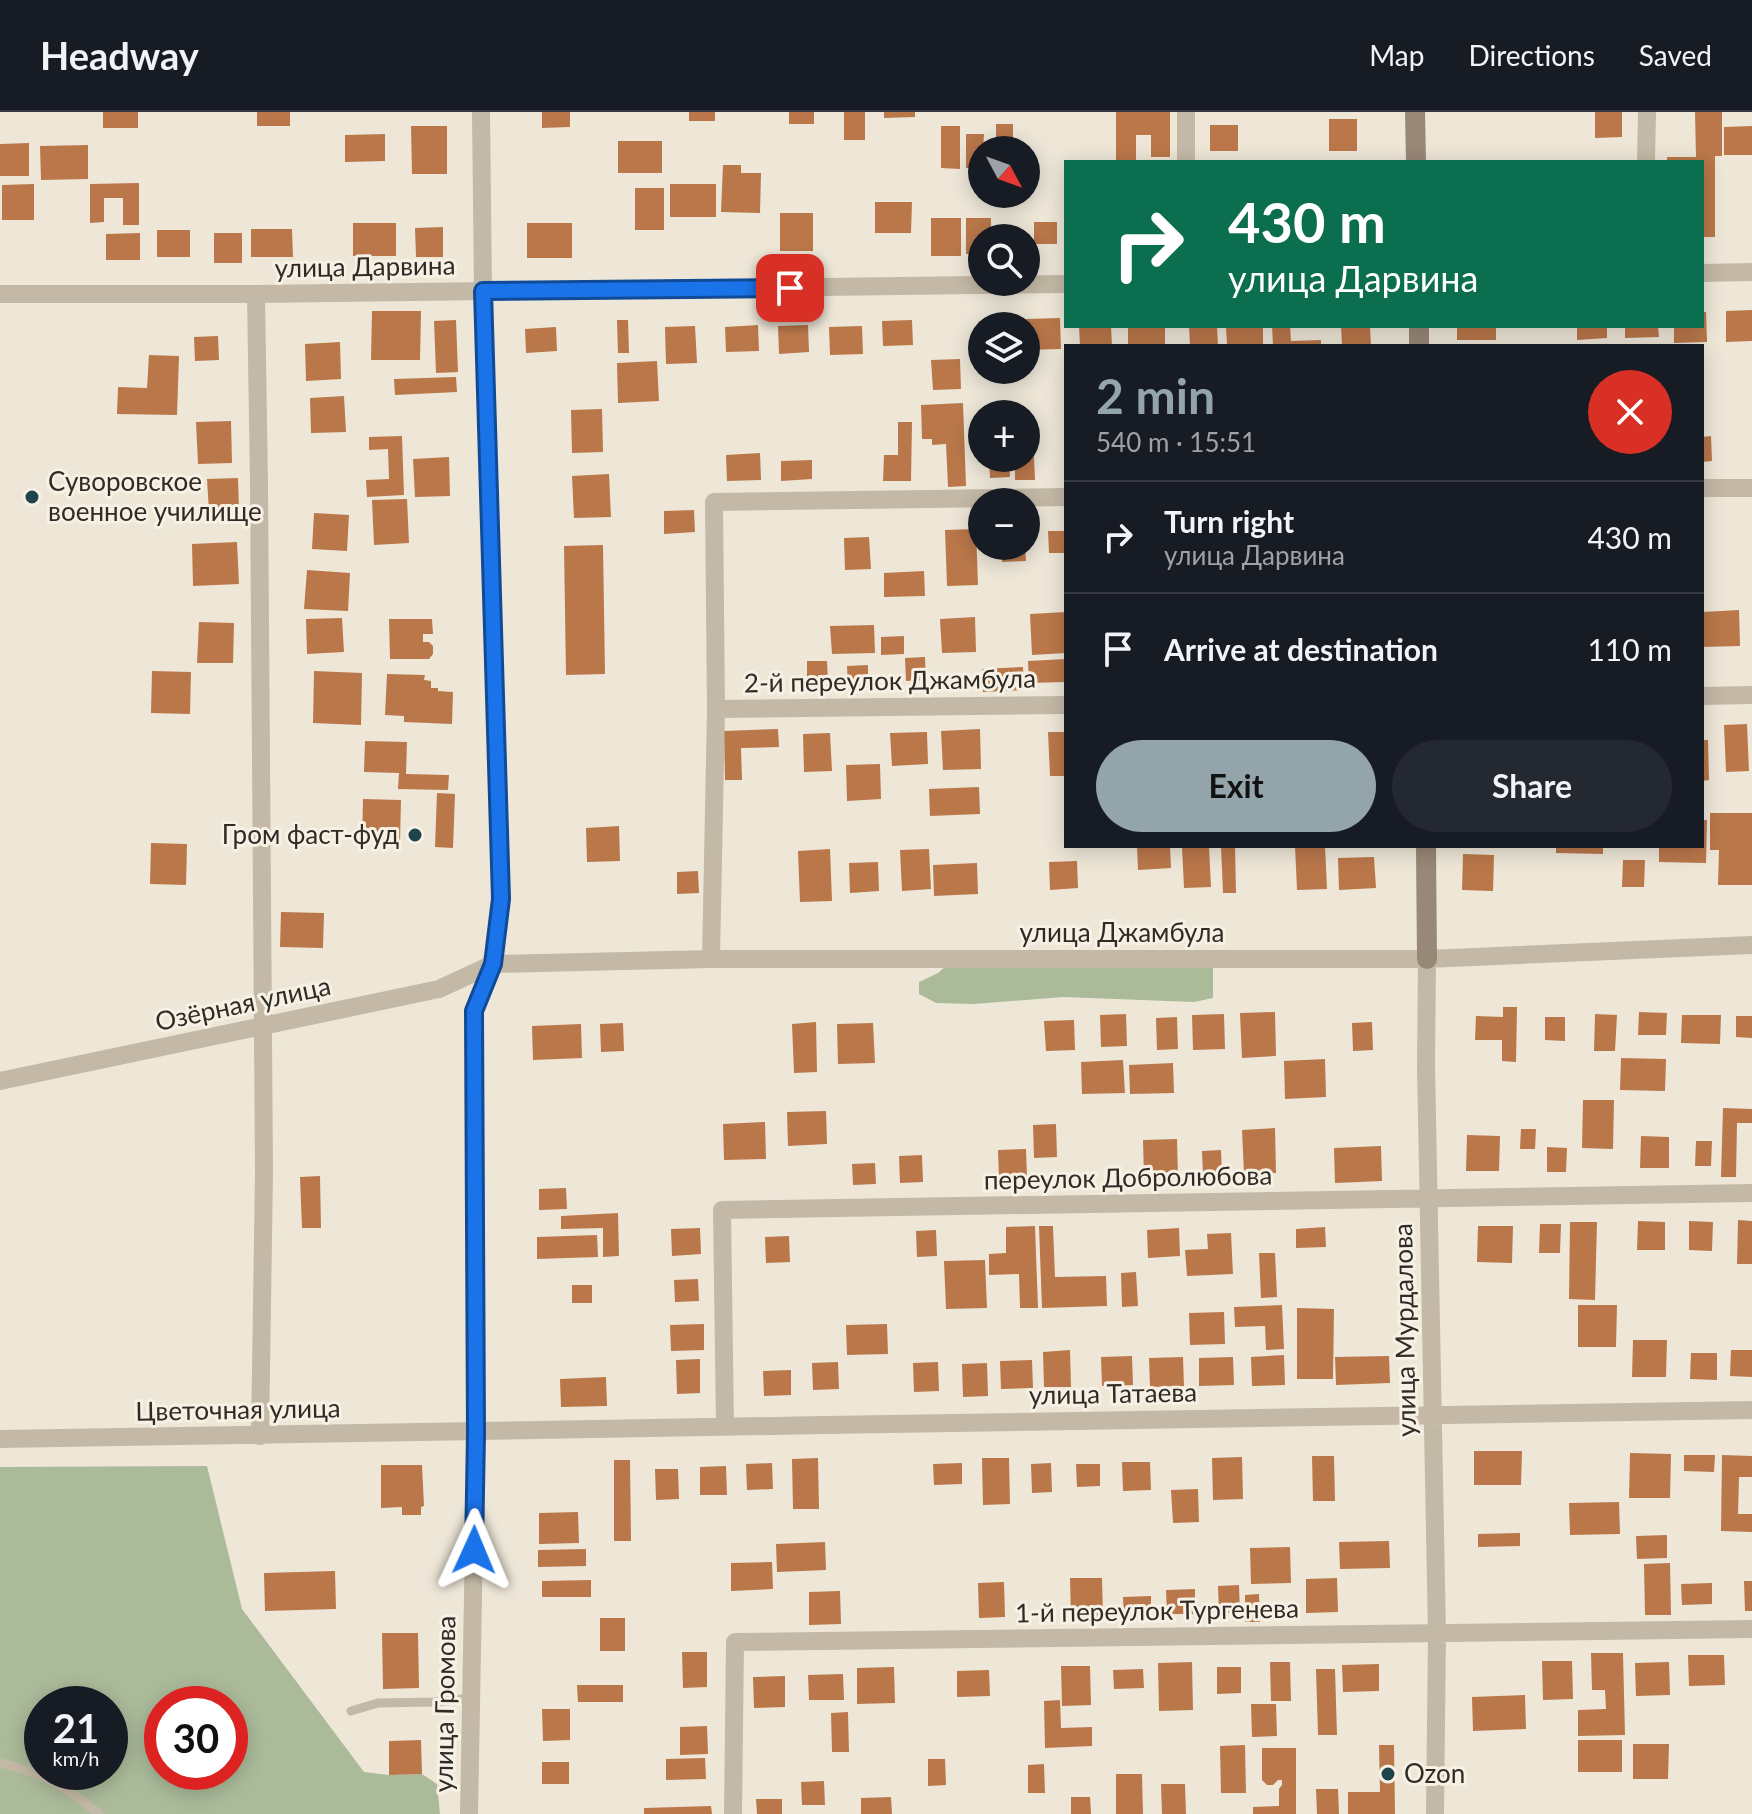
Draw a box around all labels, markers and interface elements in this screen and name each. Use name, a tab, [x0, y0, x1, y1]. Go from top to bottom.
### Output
text: Headway	[40, 32, 199, 78]
text: Map	[1369, 38, 1424, 72]
text: Directions	[1468, 38, 1595, 72]
text: Saved	[1639, 38, 1712, 72]
north arrow	[968, 136, 1040, 208]
map controls	[968, 136, 1040, 560]
text: 430 m	[1228, 188, 1386, 255]
icon: right	[1096, 192, 1200, 296]
button: search	[968, 224, 1040, 296]
street label: улица Дарвина	[274, 248, 456, 284]
pin	[756, 254, 824, 322]
text: улица Дарвина	[1228, 256, 1479, 300]
icon: arrive	[768, 266, 812, 310]
button: layers	[968, 312, 1040, 384]
text: 2 min	[1096, 367, 1215, 424]
button: close	[1588, 370, 1672, 454]
button: +	[968, 400, 1040, 472]
text: 540 m · 15:51	[1096, 426, 1256, 458]
place label: Суворовское военное училище	[48, 465, 262, 527]
marker: Суворовское военное училище	[23, 488, 41, 506]
button: −	[968, 488, 1040, 560]
text: Turn right	[1164, 503, 1294, 539]
icon: right	[1096, 515, 1140, 559]
text: 430 m	[1587, 519, 1672, 555]
text: улица Дарвина	[1164, 539, 1345, 571]
icon: arrive	[1096, 627, 1140, 671]
text: Arrive at destination	[1164, 631, 1438, 667]
text: 110 m	[1587, 631, 1672, 667]
street label: 2-й переулок Джамбула	[744, 661, 1036, 699]
button: Exit	[1096, 740, 1376, 832]
button: Share	[1392, 740, 1672, 832]
place label: Гром фаст-фуд	[222, 818, 399, 850]
marker: Гром фаст-фуд	[406, 826, 424, 844]
street label: улица Джамбула	[1020, 916, 1224, 948]
street label: Озёрная улица	[152, 969, 333, 1037]
street label: переулок Добролюбова	[983, 1158, 1272, 1196]
street label: улица Мурдалова	[1386, 1223, 1422, 1437]
street label: улица Татаева	[1029, 1376, 1197, 1410]
street label: Цветочная улица	[135, 1391, 341, 1427]
position arrow	[432, 1508, 516, 1592]
street label: 1-й переулок Тургенева	[1015, 1592, 1299, 1628]
street label: улица Громова	[426, 1615, 462, 1793]
speed limit sign: 30	[144, 1686, 248, 1790]
text: 21	[53, 1704, 99, 1752]
text: km/h	[53, 1746, 99, 1770]
place label: Ozon	[1404, 1757, 1465, 1789]
marker: Ozon	[1379, 1765, 1397, 1783]

